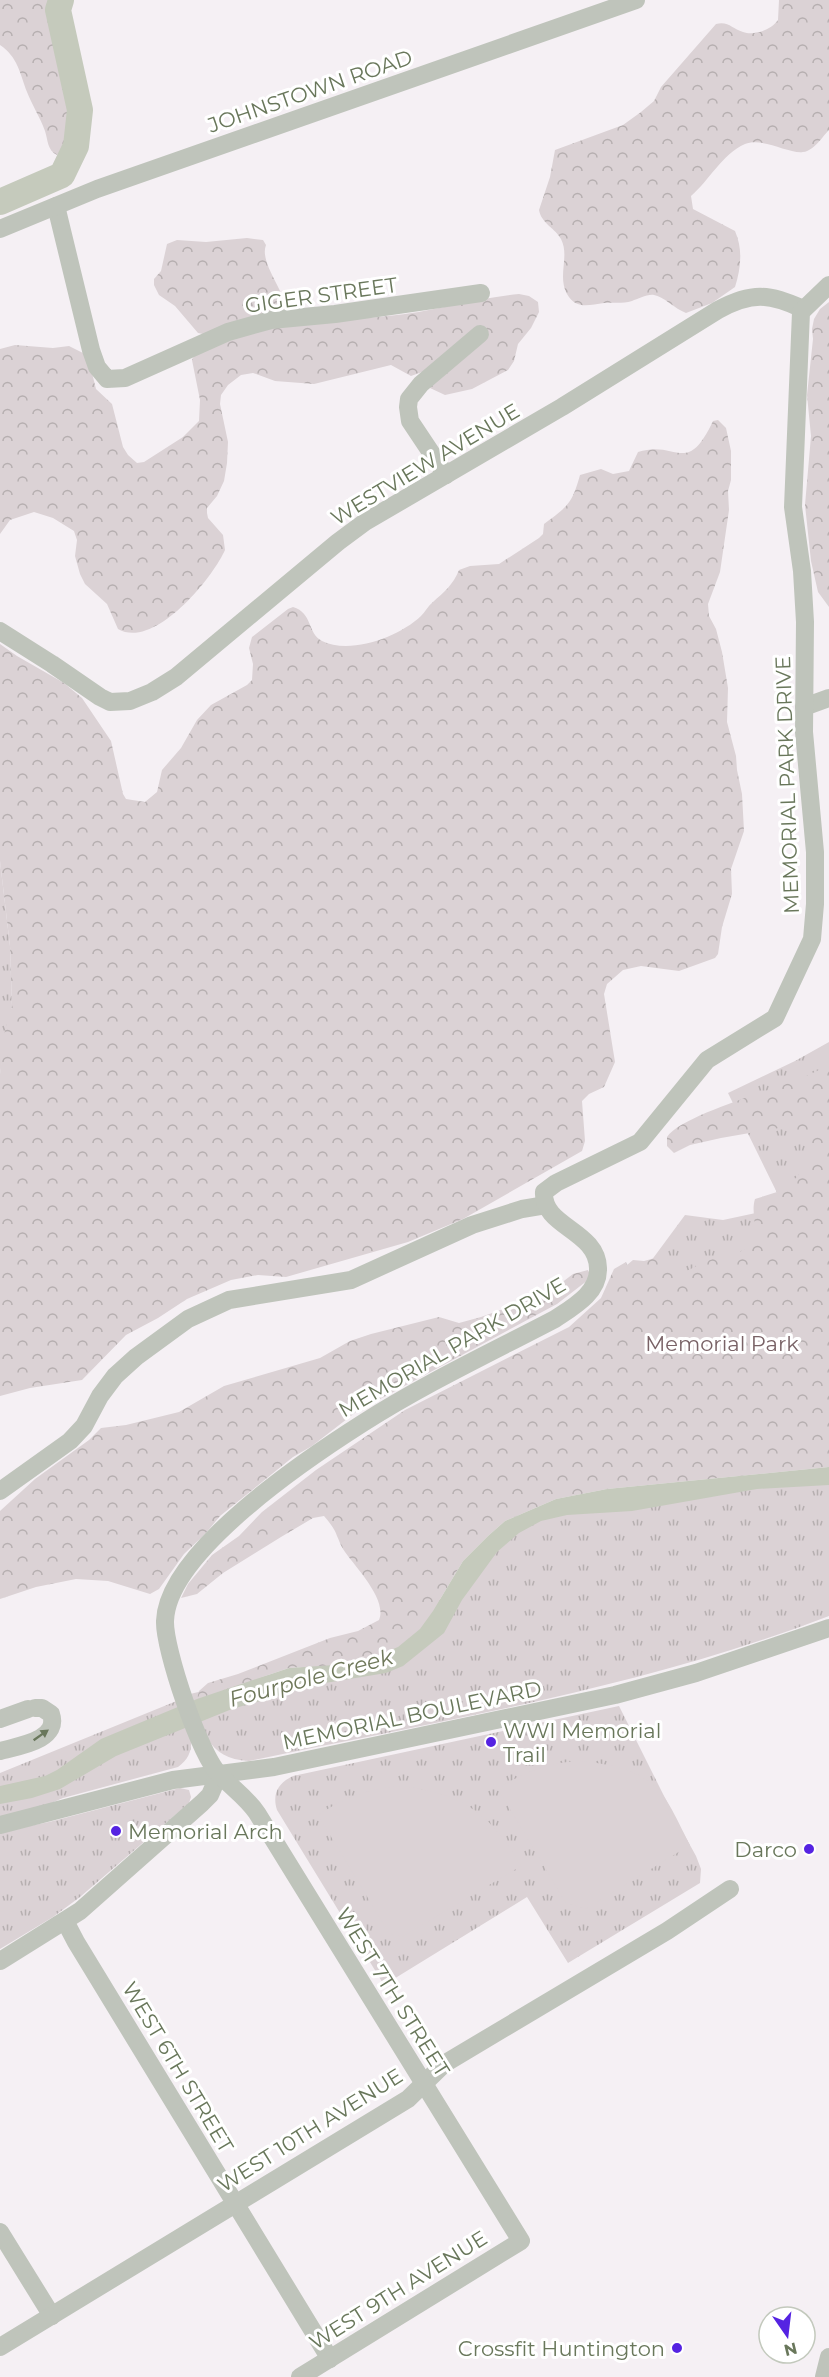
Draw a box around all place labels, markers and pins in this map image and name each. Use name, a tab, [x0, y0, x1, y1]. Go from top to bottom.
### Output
place label: WWI Memorial Trail	[503, 1718, 661, 1767]
marker: WWI Memorial Trail	[484, 1735, 498, 1749]
place label: Memorial Arch	[128, 1819, 283, 1844]
marker: Memorial Arch	[109, 1824, 123, 1838]
place label: Darco	[734, 1837, 797, 1862]
marker: Darco	[802, 1842, 816, 1856]
place label: Crossfit Huntington	[458, 2336, 665, 2361]
marker: Crossfit Huntington	[670, 2341, 684, 2355]

